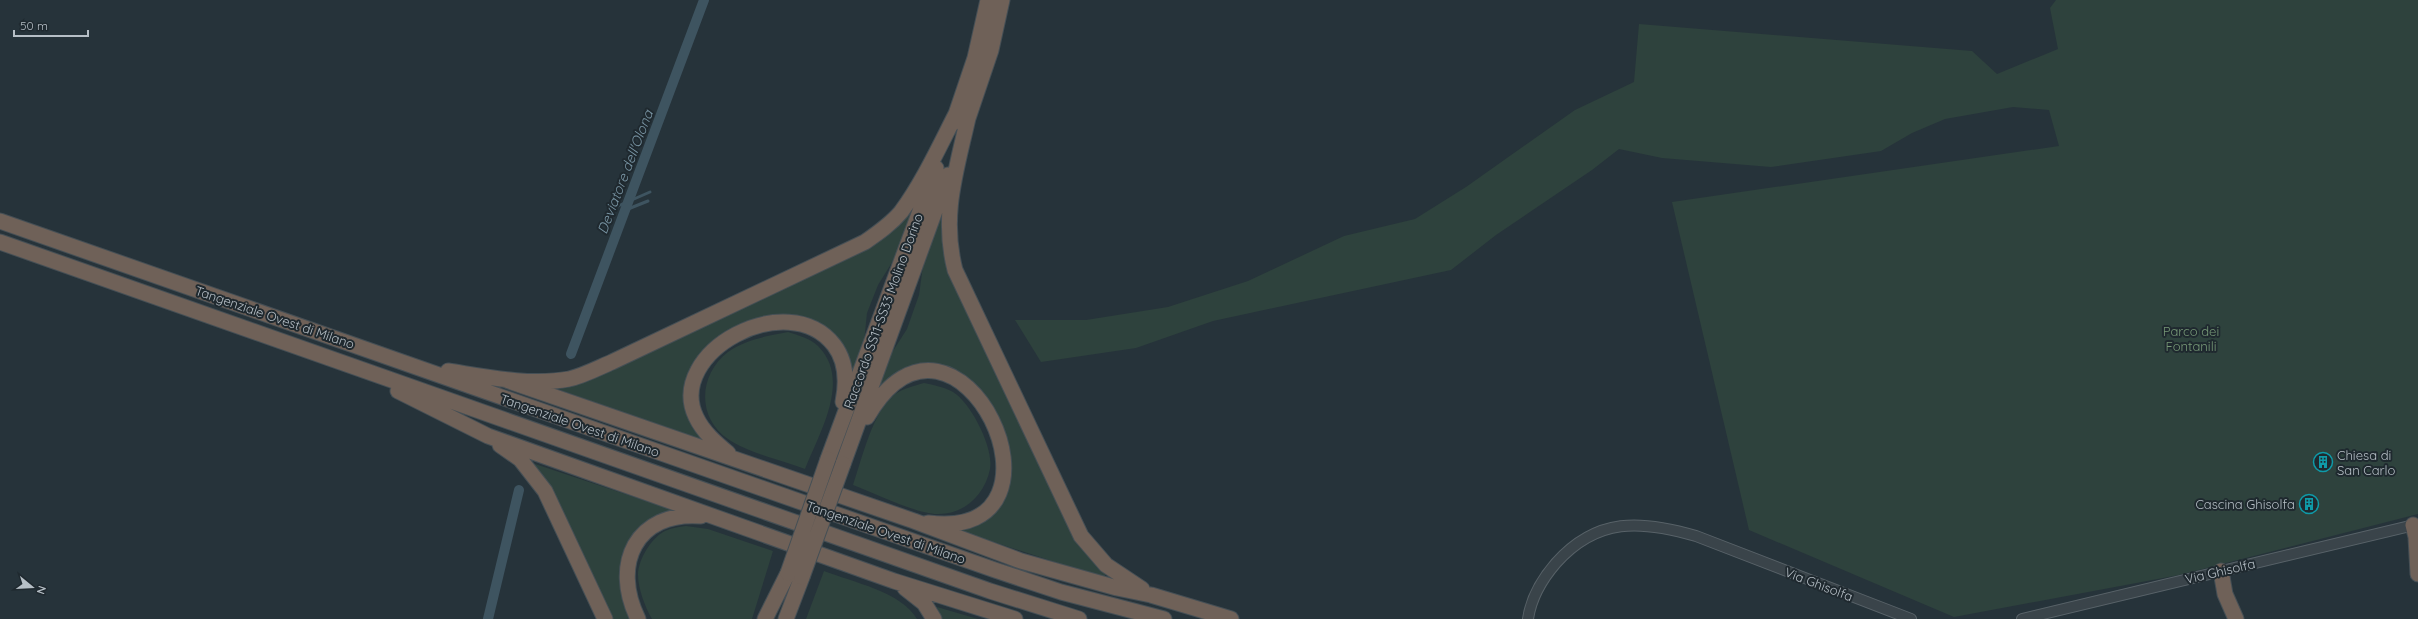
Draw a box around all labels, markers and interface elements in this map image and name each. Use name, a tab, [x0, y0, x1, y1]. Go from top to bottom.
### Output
scale bar	[14, 12, 88, 38]
text: 50 m	[20, 18, 48, 33]
water label: Deviatore dell'Olona	[593, 106, 657, 236]
street label: Raccordo SS11-SS33 Molino Dorino	[840, 211, 926, 411]
street label: Tangenziale Ovest di Milano	[193, 282, 357, 352]
park label: Parco dei Fontanili	[2163, 323, 2219, 354]
street label: Tangenziale Ovest di Milano	[498, 390, 662, 460]
place label: Chiesa di San Carlo	[2337, 447, 2395, 478]
building icon: Chiesa di San Carlo	[2312, 451, 2334, 473]
building icon: Cascina Ghisolfa	[2298, 493, 2320, 515]
place label: Cascina Ghisolfa	[2195, 496, 2295, 512]
street label: Tangenziale Ovest di Milano	[804, 497, 968, 567]
street label: Via Ghisolfa	[2183, 555, 2257, 587]
street label: Via Ghisolfa	[1783, 564, 1855, 604]
north arrow	[12, 567, 52, 607]
text: N	[34, 584, 49, 596]

